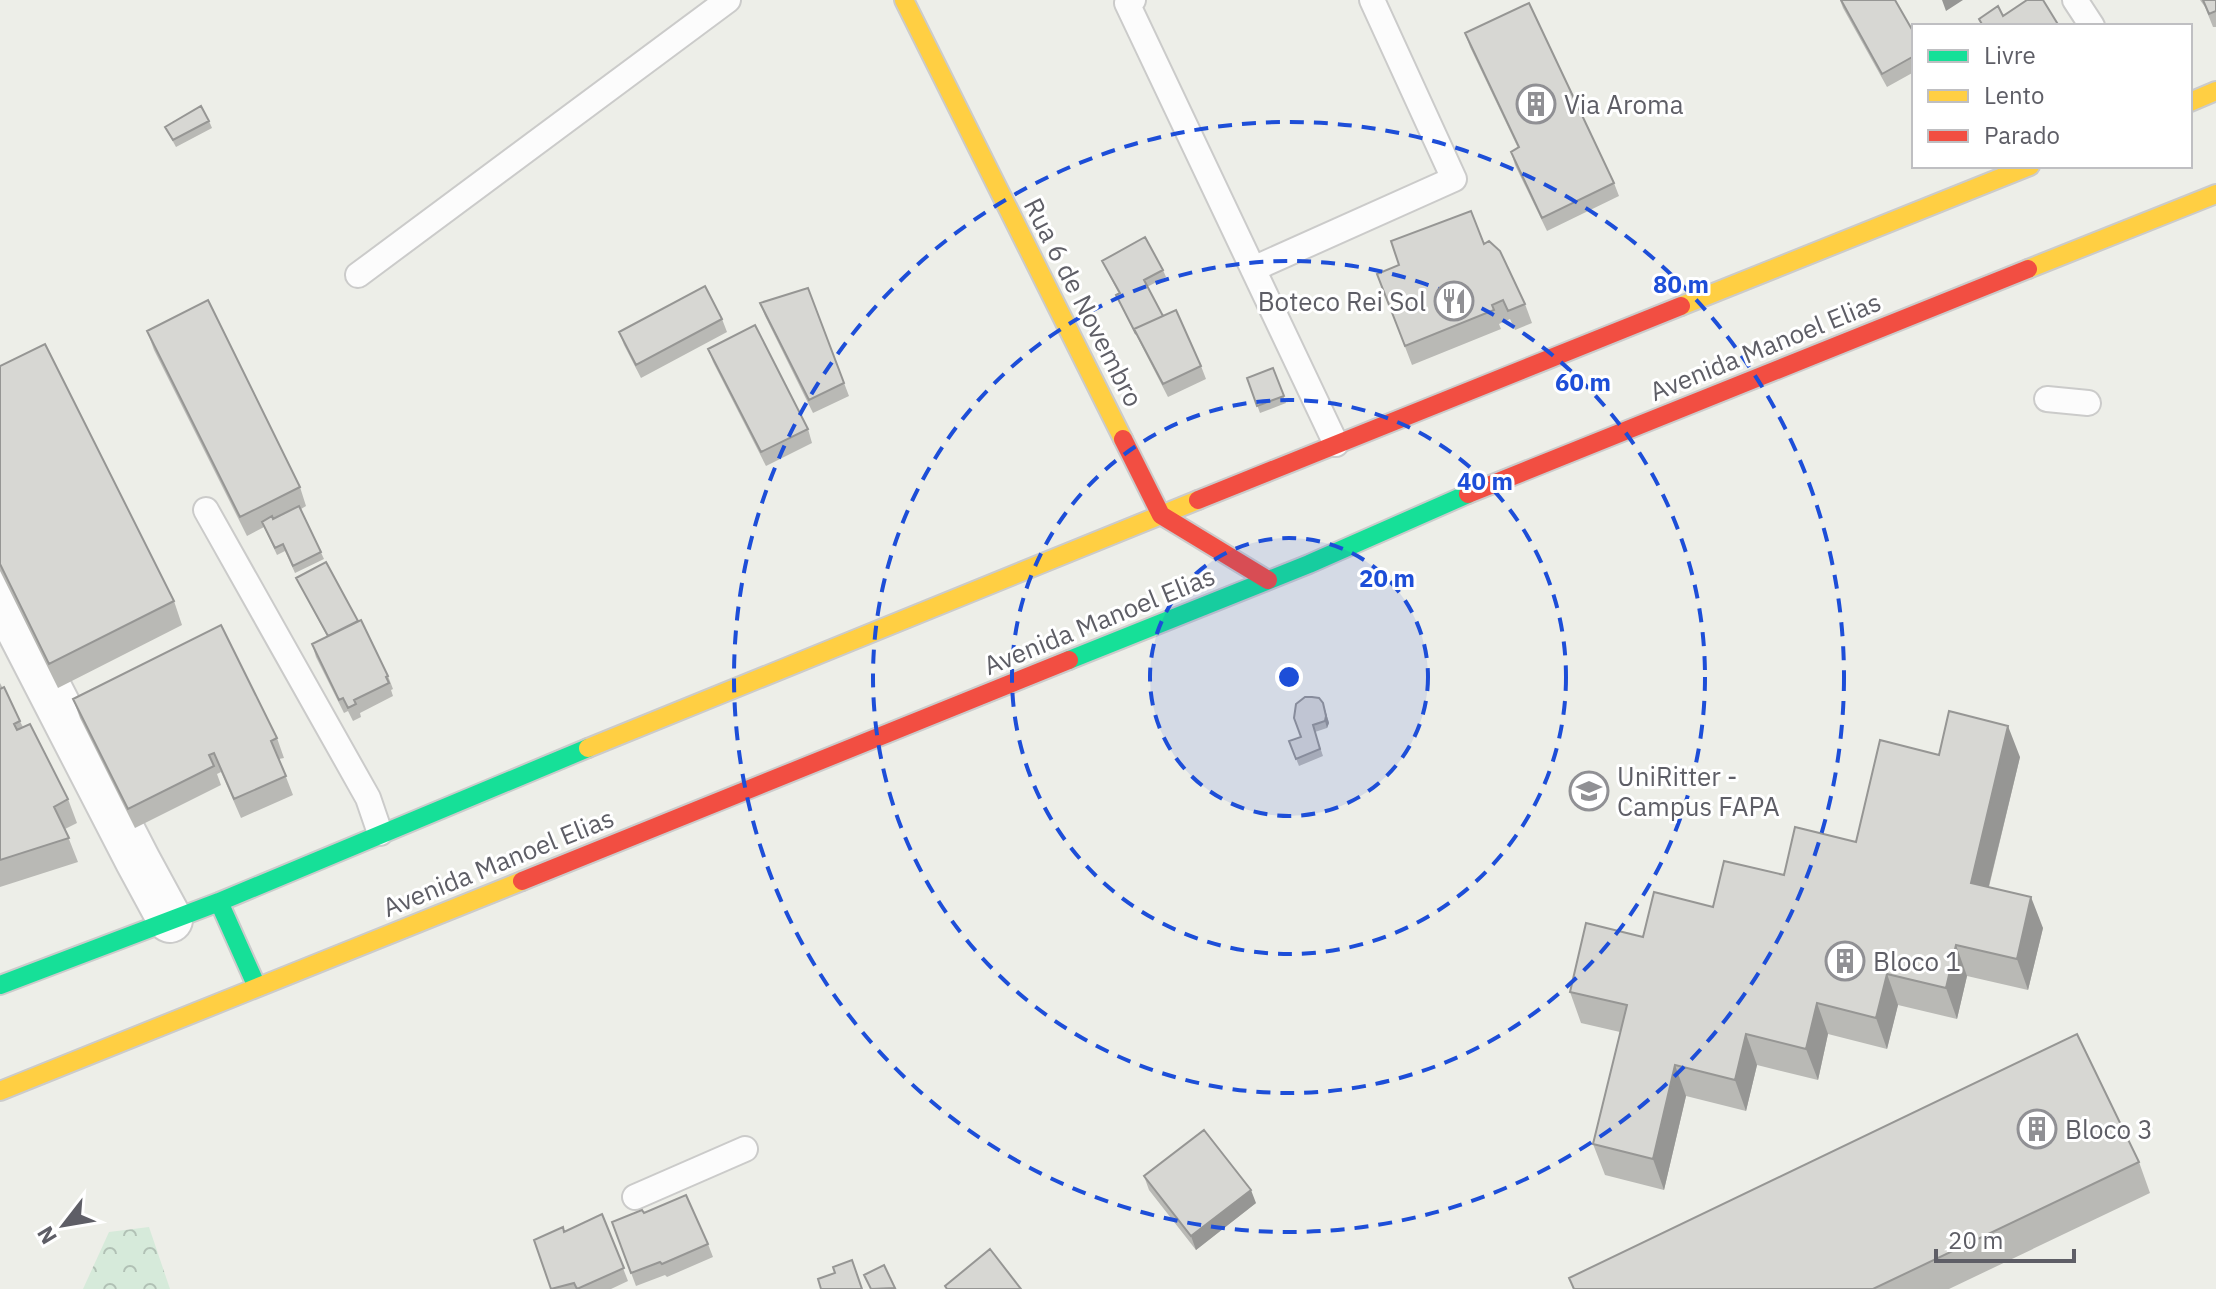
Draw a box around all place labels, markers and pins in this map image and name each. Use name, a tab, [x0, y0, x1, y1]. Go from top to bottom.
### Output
building icon: Via Aroma	[1515, 83, 1557, 125]
place label: Via Aroma	[1564, 87, 1684, 121]
restaurant icon: Boteco Rei Sol	[1433, 280, 1475, 322]
place label: Boteco Rei Sol	[1258, 284, 1426, 318]
centre of rings	[1275, 663, 1303, 691]
place label: UniRitter - Campus FAPA	[1617, 759, 1780, 823]
school or university icon: UniRitter - Campus FAPA	[1568, 770, 1610, 812]
building icon: Bloco 1	[1824, 940, 1866, 982]
place label: Bloco 1	[1873, 944, 1961, 978]
building icon: Bloco 3	[2016, 1108, 2058, 1150]
place label: Bloco 3	[2065, 1112, 2153, 1146]

